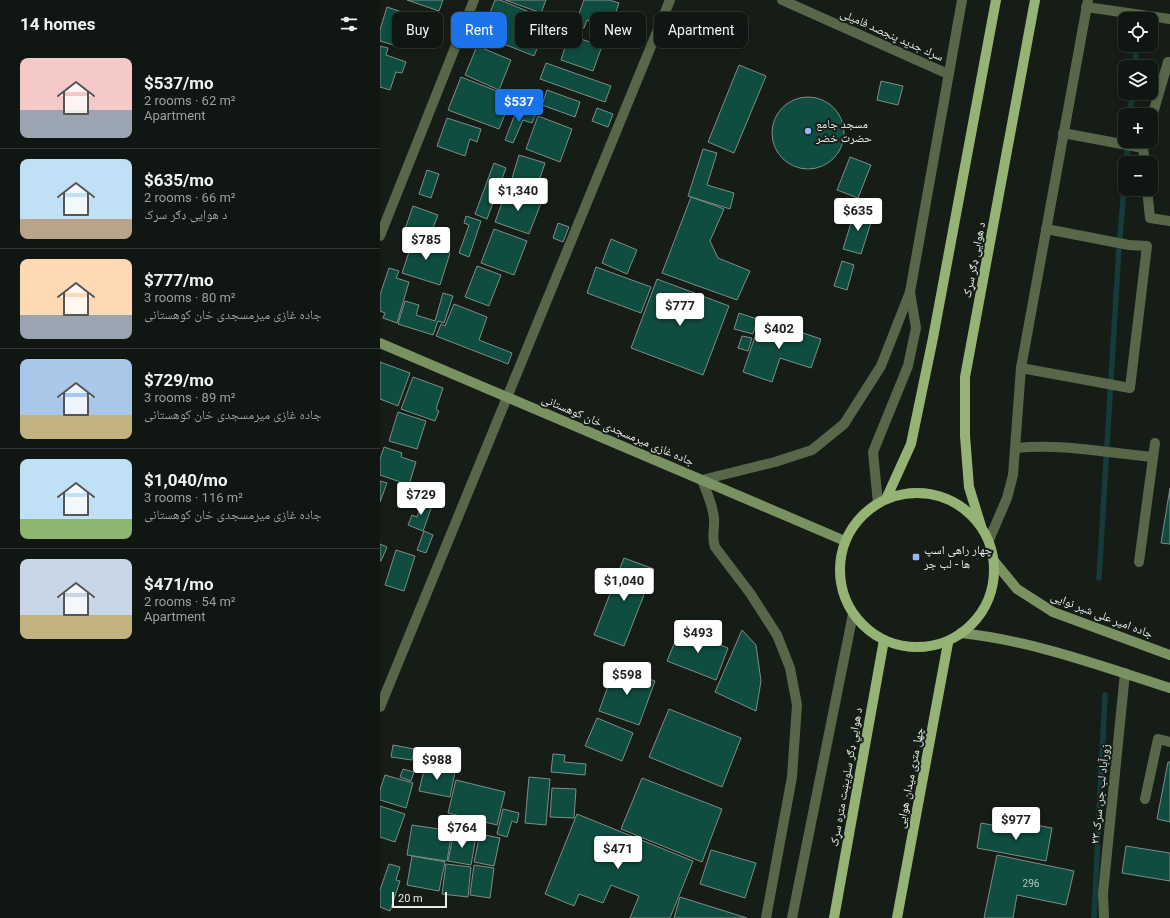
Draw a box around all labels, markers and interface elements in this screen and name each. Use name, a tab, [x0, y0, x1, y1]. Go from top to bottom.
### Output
street label: سرك جدید پنجصد فامیلی	[838, 6, 946, 64]
chip: Buy	[392, 12, 443, 48]
chip: Rent	[451, 12, 507, 48]
chip: Filters	[515, 12, 582, 48]
chip: New	[590, 12, 646, 48]
chip: Apartment	[654, 12, 748, 48]
map controls	[1118, 12, 1158, 196]
button: locate	[1118, 12, 1158, 52]
icon: filters	[338, 13, 360, 35]
text: 14 homes	[20, 14, 96, 34]
button: layers	[1118, 60, 1158, 100]
text: $537/mo	[144, 73, 214, 93]
icon: home	[52, 74, 100, 122]
pin: $537	[495, 89, 543, 123]
text: 2 rooms · 62 m²	[144, 93, 236, 108]
text: $537	[504, 94, 534, 109]
text: Apartment	[144, 108, 206, 123]
button: +	[1118, 108, 1158, 148]
place label: مسجد جامع حضرت خضر	[815, 117, 872, 145]
marker: مسجد جامع حضرت خضر	[803, 126, 813, 136]
button: −	[1118, 156, 1158, 196]
text: $635/mo	[144, 170, 214, 190]
icon: home	[52, 175, 100, 223]
pin: $1,340	[485, 178, 551, 212]
text: $1,340	[498, 183, 538, 198]
text: 2 rooms · 66 m²	[144, 190, 236, 205]
pin: $635	[834, 198, 882, 232]
text: $635	[843, 203, 873, 218]
text: د هوایی ډګر سړک	[144, 207, 227, 222]
street label: د هوایی ډګر سړک	[960, 221, 989, 299]
pin: $785	[402, 227, 450, 261]
text: $785	[411, 232, 441, 247]
text: $777/mo	[144, 270, 214, 290]
icon: home	[52, 275, 100, 323]
text: 3 rooms · 80 m²	[144, 290, 236, 305]
pin: $777	[656, 293, 704, 327]
text: $777	[665, 298, 695, 313]
text: جاده غازی میرمسجدی خان کوهستانی	[144, 307, 322, 322]
pin: $402	[755, 316, 803, 350]
text: $402	[764, 321, 794, 336]
text: $729/mo	[144, 370, 214, 390]
icon: home	[52, 375, 100, 423]
text: 3 rooms · 89 m²	[144, 390, 236, 405]
street label: جاده غازی میرمسجدی خان کوهستانی	[540, 392, 697, 469]
text: جاده غازی میرمسجدی خان کوهستانی	[144, 407, 322, 422]
text: $1,040/mo	[144, 470, 228, 490]
icon: home	[52, 475, 100, 523]
pin: $729	[397, 482, 445, 516]
text: $729	[406, 487, 436, 502]
text: 3 rooms · 116 m²	[144, 490, 243, 505]
text: جاده غازی میرمسجدی خان کوهستانی	[144, 507, 322, 522]
place label: چهار راهی اسپ ها - لب جر	[923, 543, 993, 571]
marker: چهار راهی اسپ ها - لب جر	[911, 552, 921, 562]
pin: $1,040	[591, 568, 657, 602]
text: $1,040	[604, 573, 644, 588]
text: $471/mo	[144, 574, 214, 594]
icon: home	[52, 575, 100, 623]
street label: جاده امیر علی شیر نوایی	[1049, 589, 1155, 641]
text: 2 rooms · 54 m²	[144, 594, 236, 609]
text: Apartment	[144, 609, 206, 624]
pin: $493	[674, 620, 722, 654]
text: $493	[683, 625, 713, 640]
pin: $598	[603, 662, 651, 696]
text: $598	[612, 667, 642, 682]
street label: د هوايي ډګر سلویښت متره سړک	[827, 706, 868, 848]
street label: چهل متری میدان هوایی	[893, 726, 927, 830]
street label: زورآباد لب جر، سرک ۲۳	[1088, 743, 1113, 845]
pin: $988	[413, 747, 461, 781]
text: $988	[422, 752, 452, 767]
pin: $977	[992, 807, 1040, 841]
text: $977	[1001, 812, 1031, 827]
pin: $764	[438, 815, 486, 849]
text: $764	[447, 820, 477, 835]
pin: $471	[594, 836, 642, 870]
text: $471	[603, 841, 633, 856]
house number: 296	[1023, 878, 1040, 889]
scale bar	[392, 890, 447, 909]
text: 20 m	[398, 892, 423, 905]

